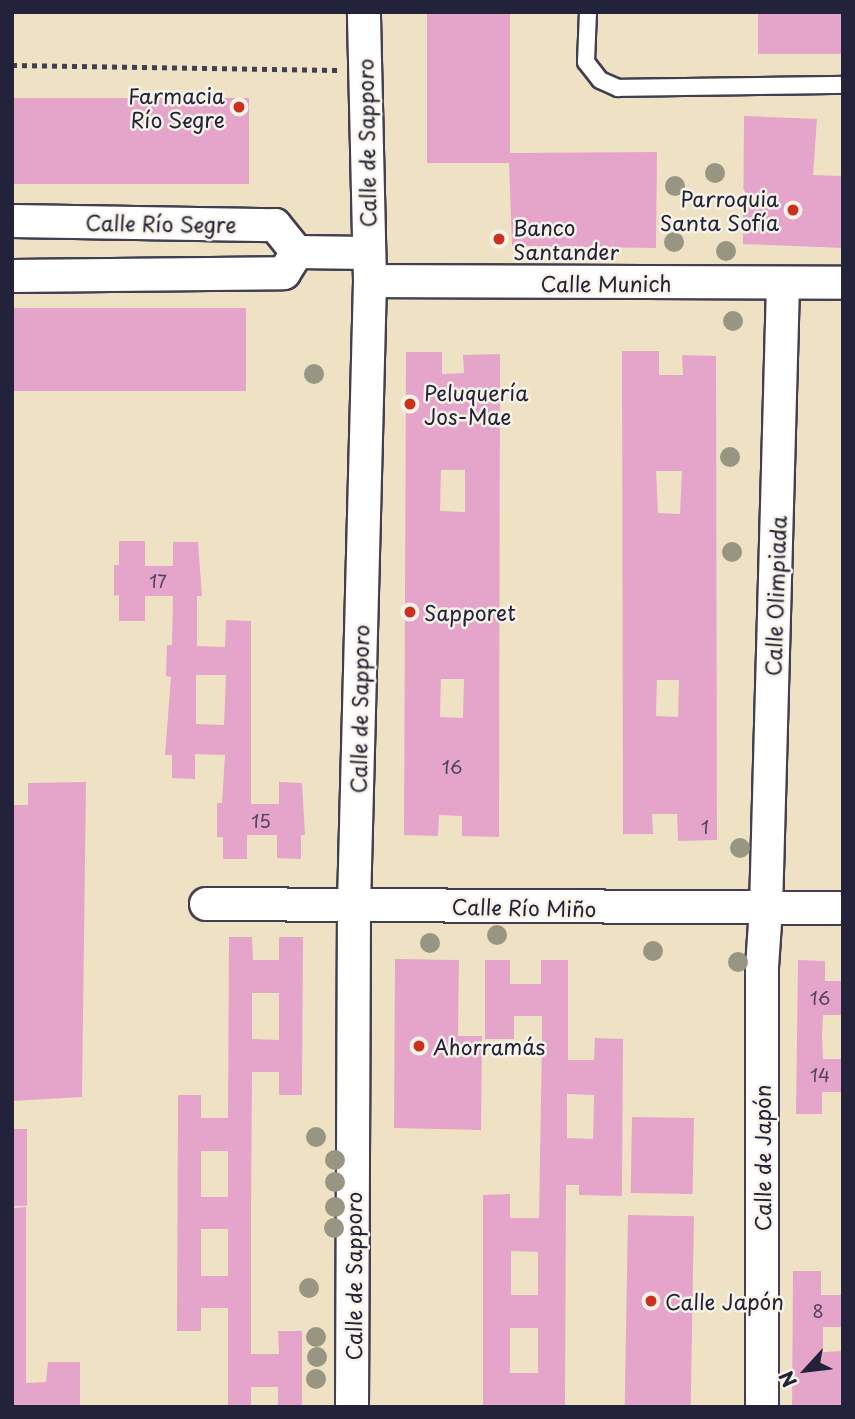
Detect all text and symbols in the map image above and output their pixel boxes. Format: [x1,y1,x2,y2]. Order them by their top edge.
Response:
street label: Calle de Sapporo [352,57,380,229]
place label: Farmacia Río Segre [128,82,225,132]
marker: Farmacia Río Segre [231,99,247,115]
place label: Parroquia Santa Sofía [659,185,779,235]
marker: Parroquia Santa Sofía [785,202,801,218]
street label: Calle Río Segre [84,209,238,237]
place label: Banco Santander [513,214,619,264]
marker: Banco Santander [491,231,507,247]
street label: Calle Munich [540,270,672,296]
place label: Peluquería Jos-Mae [424,379,528,429]
marker: Peluquería Jos-Mae [402,396,418,412]
street label: Calle Olimpiada [760,515,790,677]
house number: 17 [149,570,167,592]
place label: Sapporet [424,599,516,625]
marker: Sapporet [402,604,418,620]
street label: Calle de Sapporo [345,623,373,795]
house number: 16 [442,756,462,778]
house number: 15 [251,810,271,832]
house number: 1 [701,816,709,838]
street label: Calle Río Miño [450,893,598,921]
house number: 16 [810,987,830,1009]
place label: Ahorramás [433,1033,545,1059]
marker: Ahorramás [411,1038,427,1054]
house number: 14 [810,1064,830,1086]
street label: Calle de Japón [749,1084,775,1232]
street label: Calle de Sapporo [340,1190,366,1362]
place label: Calle Japón [665,1288,783,1314]
marker: Calle Japón [643,1293,659,1309]
house number: 8 [812,1300,824,1322]
north arrow [771,1335,841,1405]
text: N [771,1366,803,1393]

